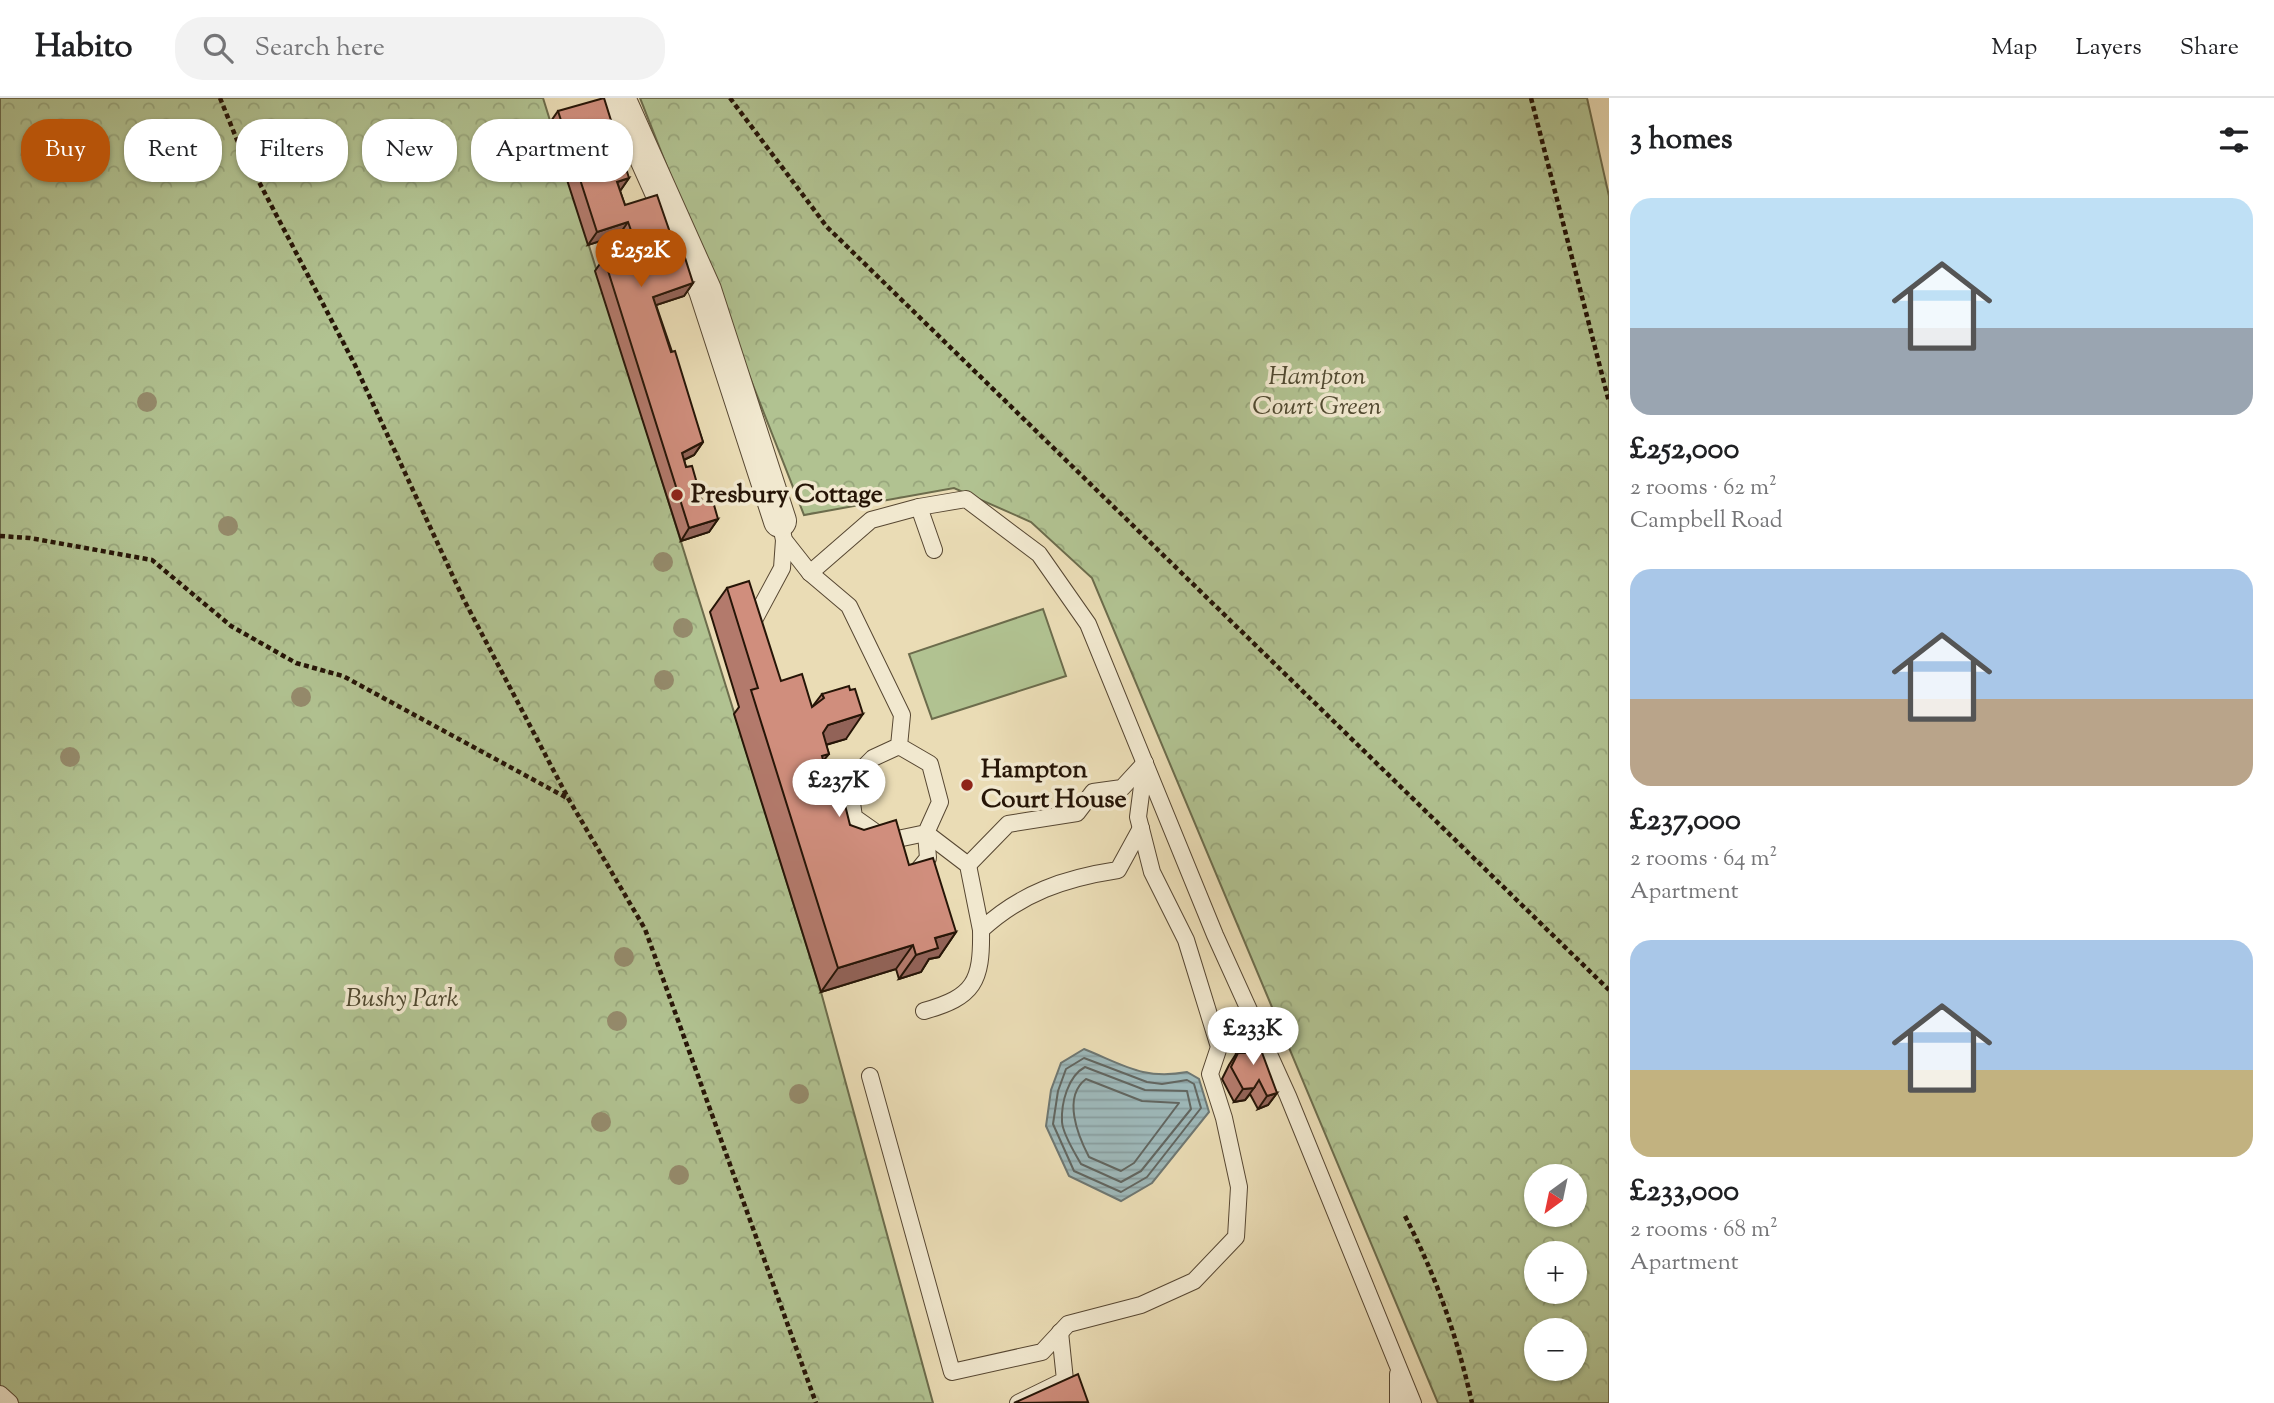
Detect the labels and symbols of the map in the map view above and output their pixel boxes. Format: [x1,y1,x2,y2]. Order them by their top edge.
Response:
pin: £252K [592,230,690,289]
park label: Hampton Court Green [1252,359,1382,426]
place label: Presbury Cottage [691,477,883,514]
marker: Presbury Cottage [669,487,685,503]
place label: Hampton Court House [981,752,1127,819]
pin: £237K [790,760,888,819]
marker: Hampton Court House [959,777,975,793]
park label: Bushy Park [346,981,459,1018]
pin: £233K [1204,1007,1302,1067]
north arrow [1524,1164,1587,1227]

